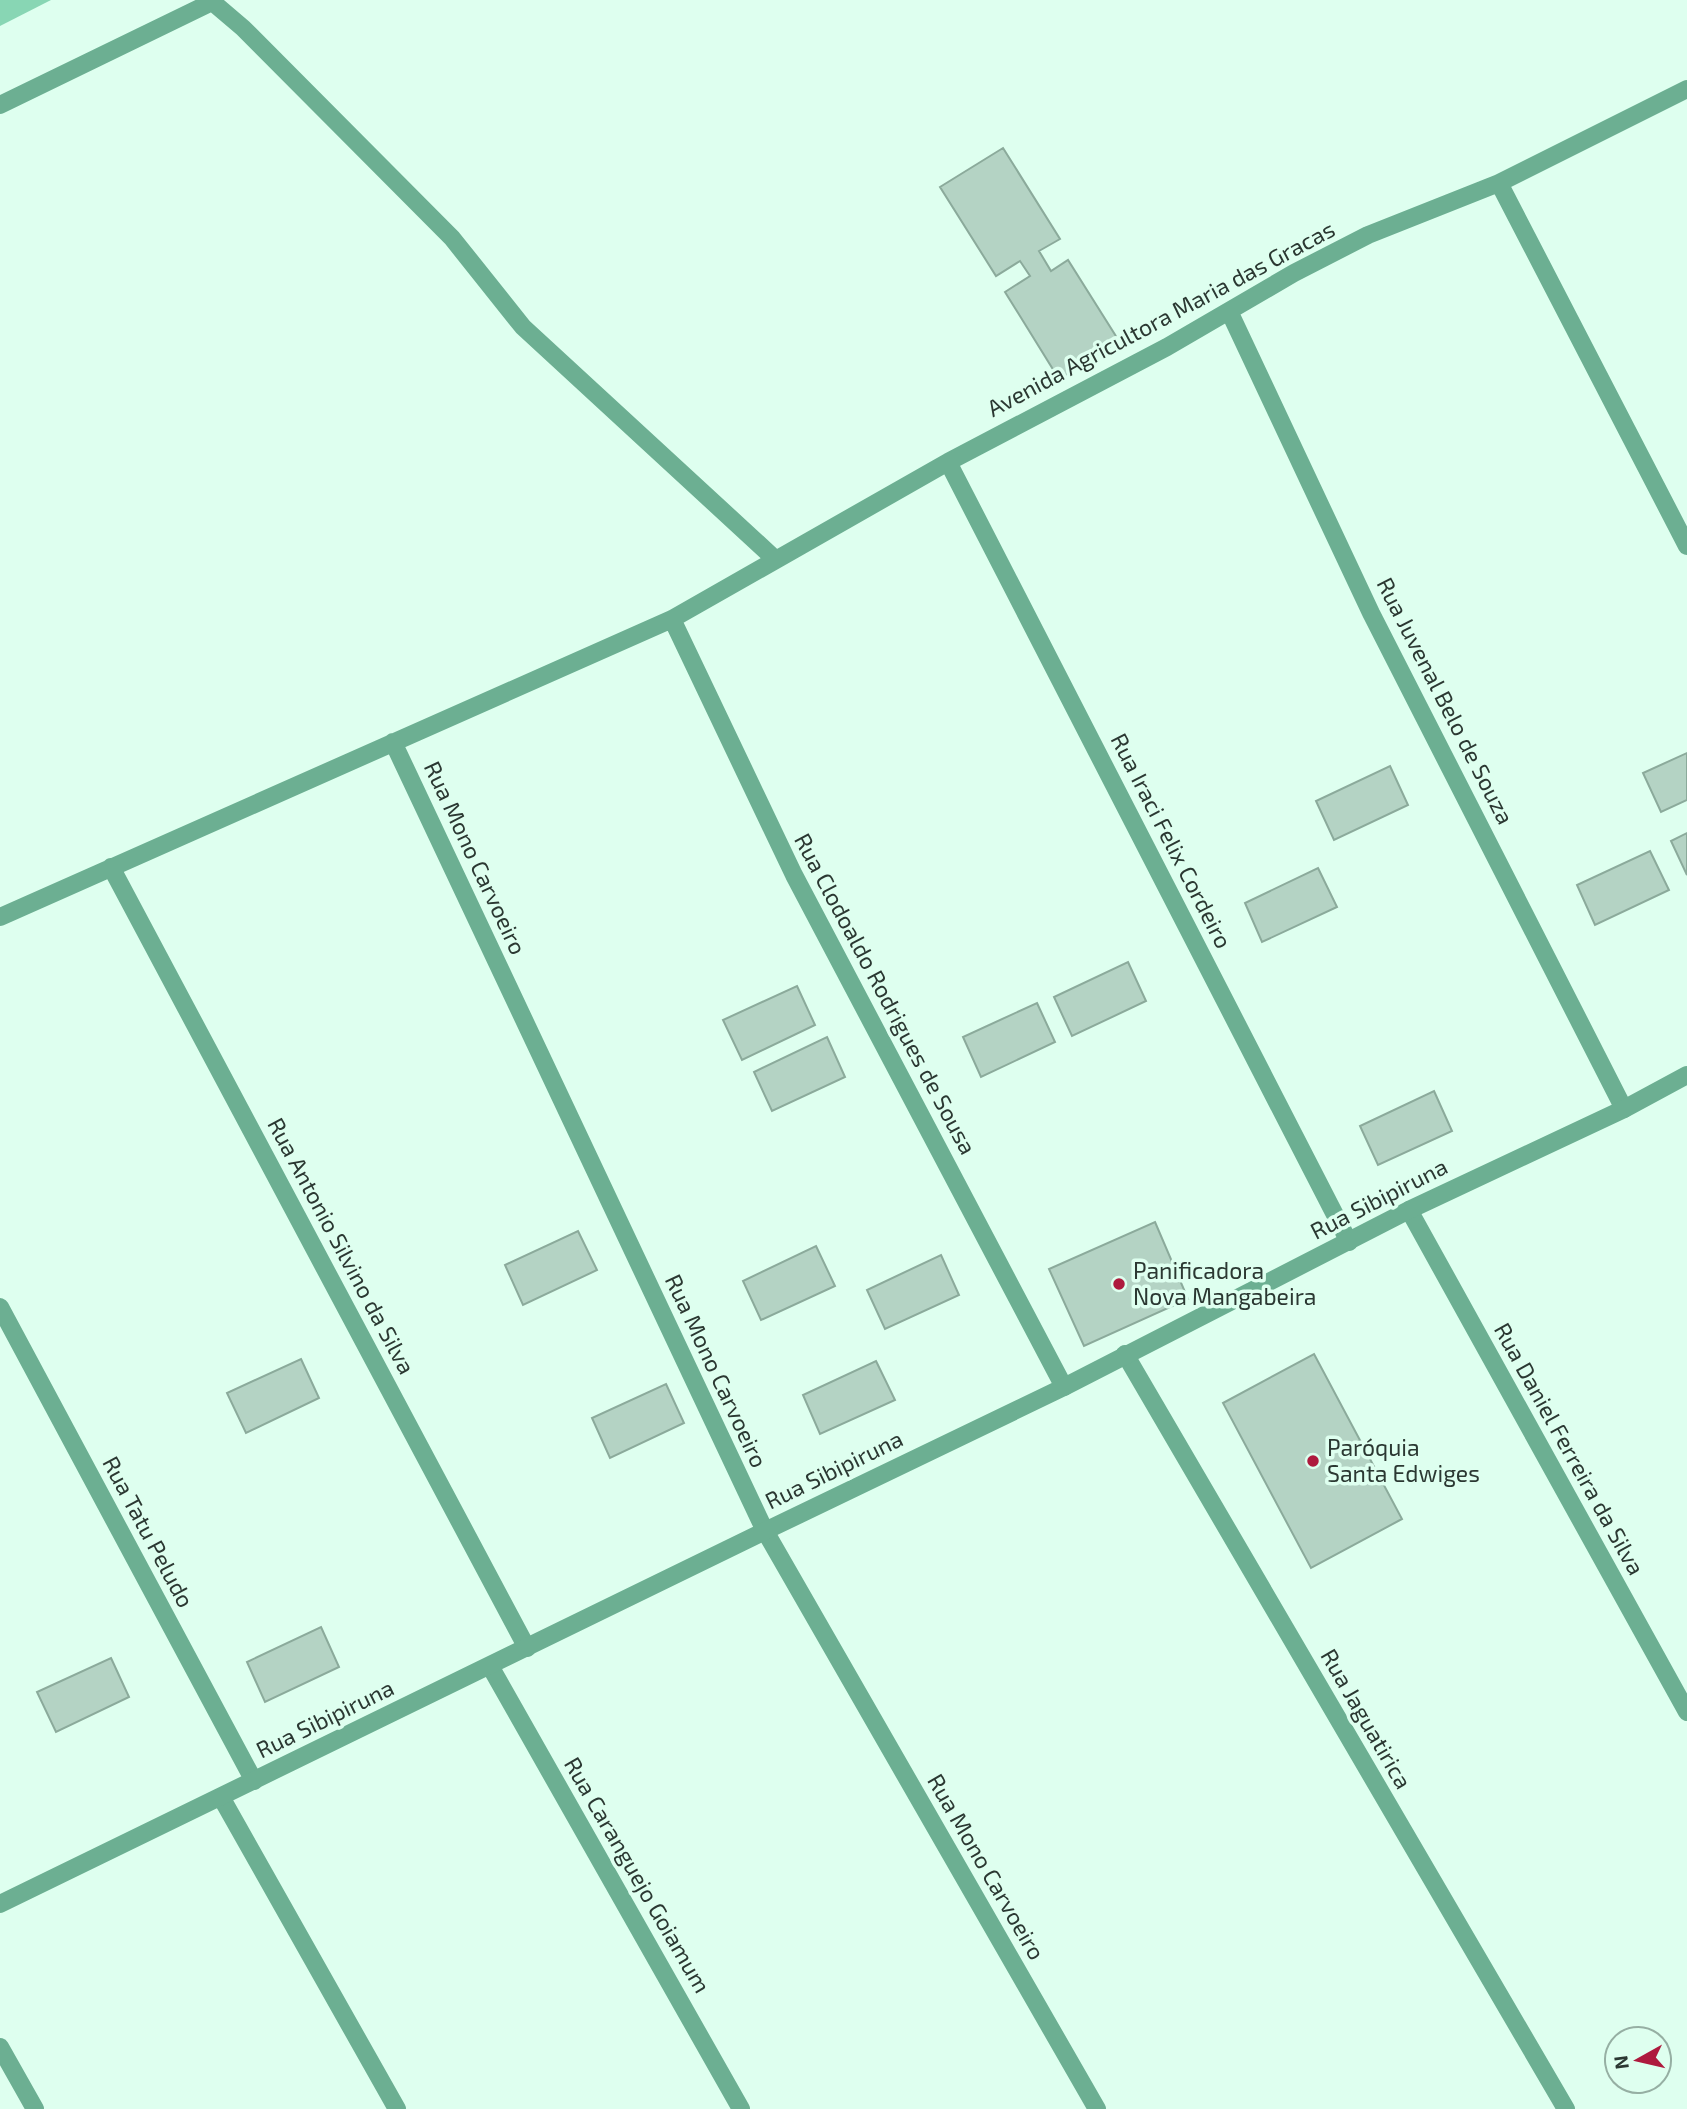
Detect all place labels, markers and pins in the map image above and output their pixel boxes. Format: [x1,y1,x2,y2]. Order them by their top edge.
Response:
place label: Panificadora Nova Mangabeira [1133,1256,1317,1310]
marker: Panificadora Nova Mangabeira [1111,1276,1127,1292]
place label: Paróquia Santa Edwiges [1327,1433,1480,1487]
marker: Paróquia Santa Edwiges [1305,1453,1321,1469]

